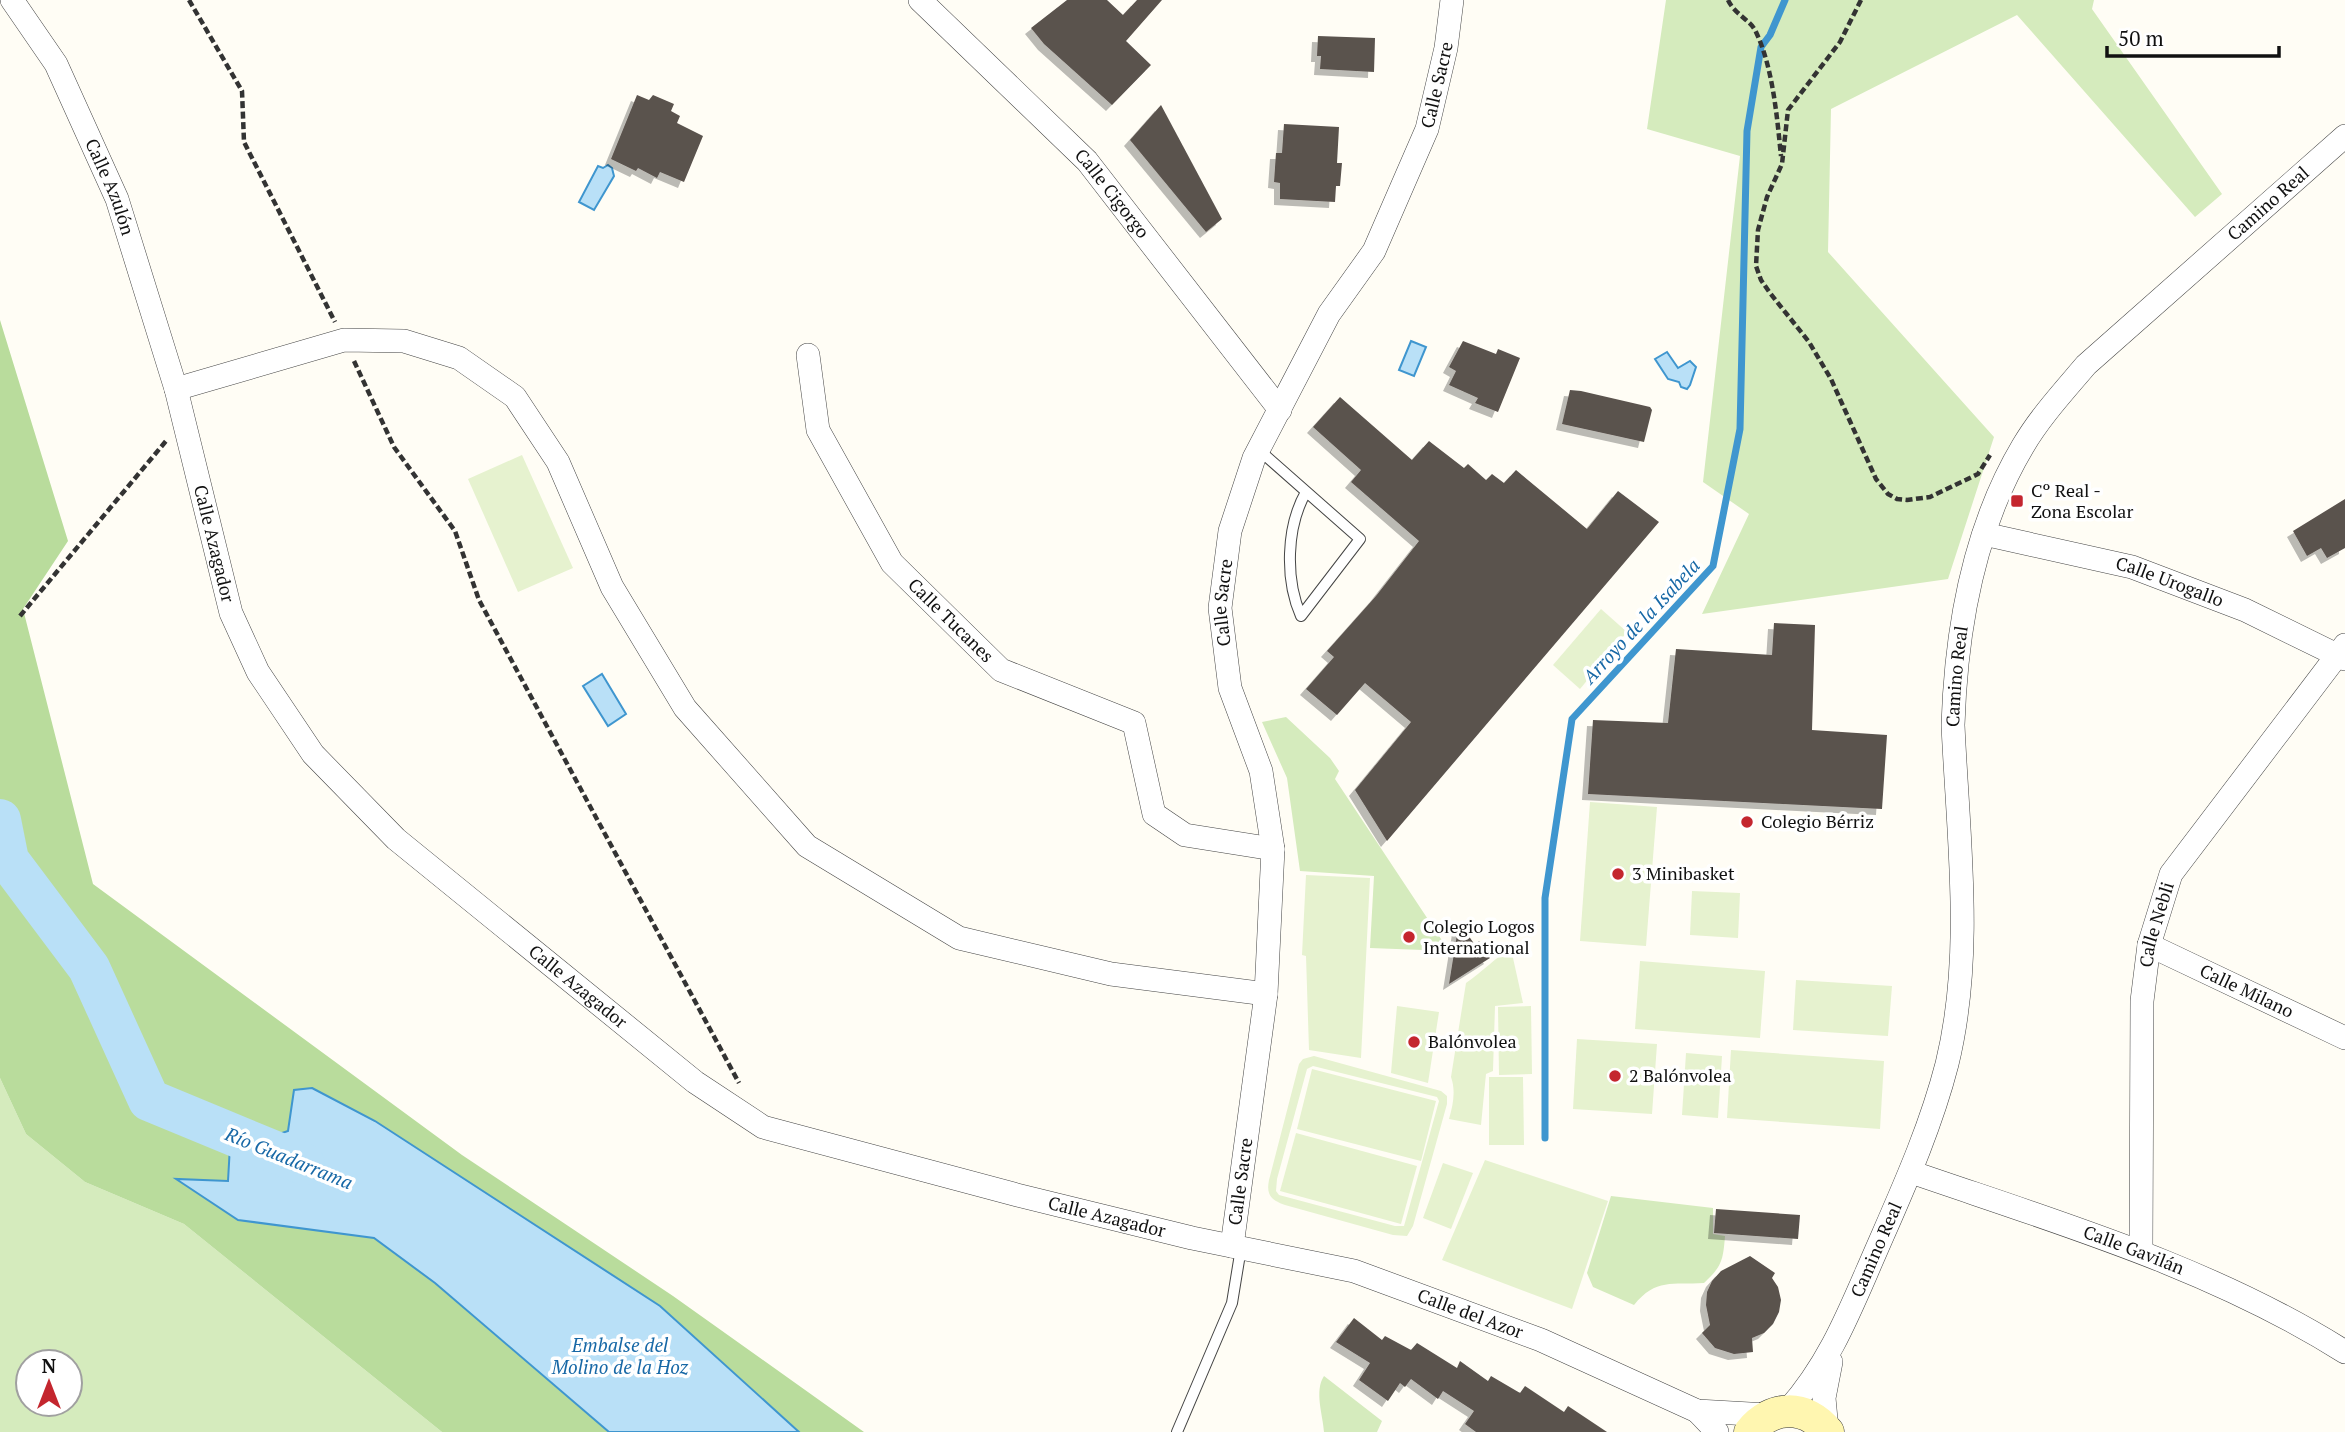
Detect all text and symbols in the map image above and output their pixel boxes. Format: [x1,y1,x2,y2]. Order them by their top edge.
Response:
scale bar [2107,14,2278,58]
text: 50 m [2118,24,2164,52]
street label: Calle Sacre [1415,40,1458,130]
street label: Calle Azulón [80,135,141,238]
street label: Calle Cigorgo [1070,143,1155,243]
street label: Camino Real [2222,160,2314,246]
place label: Cº Real - Zona Escolar [2031,478,2133,523]
street label: Calle Azagador [189,482,241,605]
marker: Cº Real - Zona Escolar [2009,493,2025,509]
street label: Calle Urogallo [2114,551,2227,612]
water label: Arroyo de la Isabela [1576,553,1705,689]
street label: Calle Sacre [1207,557,1237,648]
street label: Calle Tucanes [903,572,999,667]
street label: Camino Real [1940,624,1973,727]
place label: Colegio Bérriz [1761,809,1874,833]
marker: Colegio Bérriz [1739,814,1755,830]
place label: 3 Minibasket [1632,861,1735,885]
marker: 3 Minibasket [1610,866,1626,882]
street label: Calle Nebli [2133,879,2179,969]
place label: Colegio Logos International [1423,914,1535,959]
marker: Colegio Logos International [1401,929,1417,945]
street label: Calle Azagador [524,939,633,1033]
street label: Calle Milano [2196,958,2298,1023]
place label: Balónvolea [1428,1029,1517,1053]
marker: Balónvolea [1406,1034,1422,1050]
place label: 2 Balónvolea [1629,1063,1732,1087]
marker: 2 Balónvolea [1607,1068,1623,1084]
water label: Río Guadarrama [221,1120,357,1194]
street label: Calle Sacre [1222,1136,1257,1227]
street label: Calle Azagador [1046,1190,1168,1242]
street label: Camino Real [1844,1198,1907,1301]
street label: Calle Gavilán [2080,1219,2188,1280]
street label: Calle del Azor [1414,1282,1527,1343]
water label: Embalse del Molino de la Hoz [551,1332,689,1379]
north arrow [14,1348,84,1418]
text: N [42,1353,57,1378]

